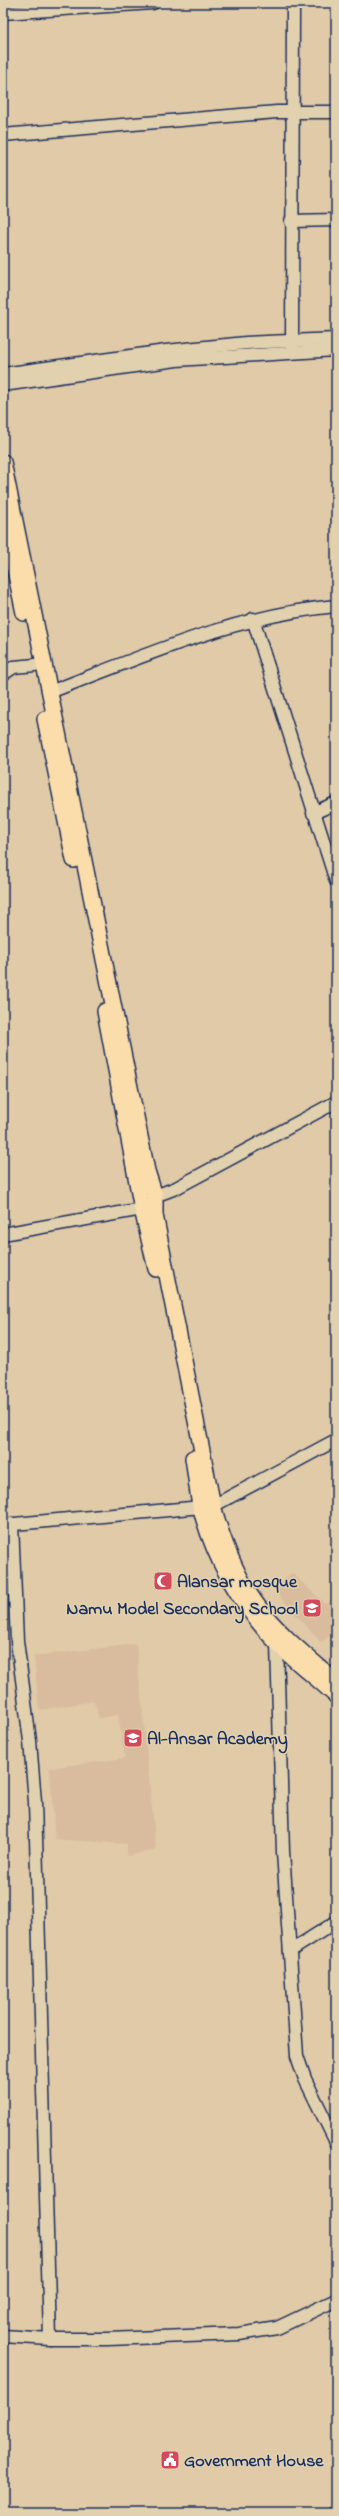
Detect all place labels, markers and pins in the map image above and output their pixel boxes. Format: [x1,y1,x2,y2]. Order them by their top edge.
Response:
mosque icon: Alansar mosque [152,1570,174,1592]
place label: Alansar mosque [177,1570,298,1596]
place label: Namu Model Secondary School [66,1597,298,1624]
school or university icon: Namu Model Secondary School [301,1597,323,1619]
school or university icon: Al-Ansar Academy [122,1727,144,1749]
place label: Al-Ansar Academy [147,1727,288,1754]
public building icon: Government House [159,2449,181,2471]
place label: Government House [184,2449,324,2475]

